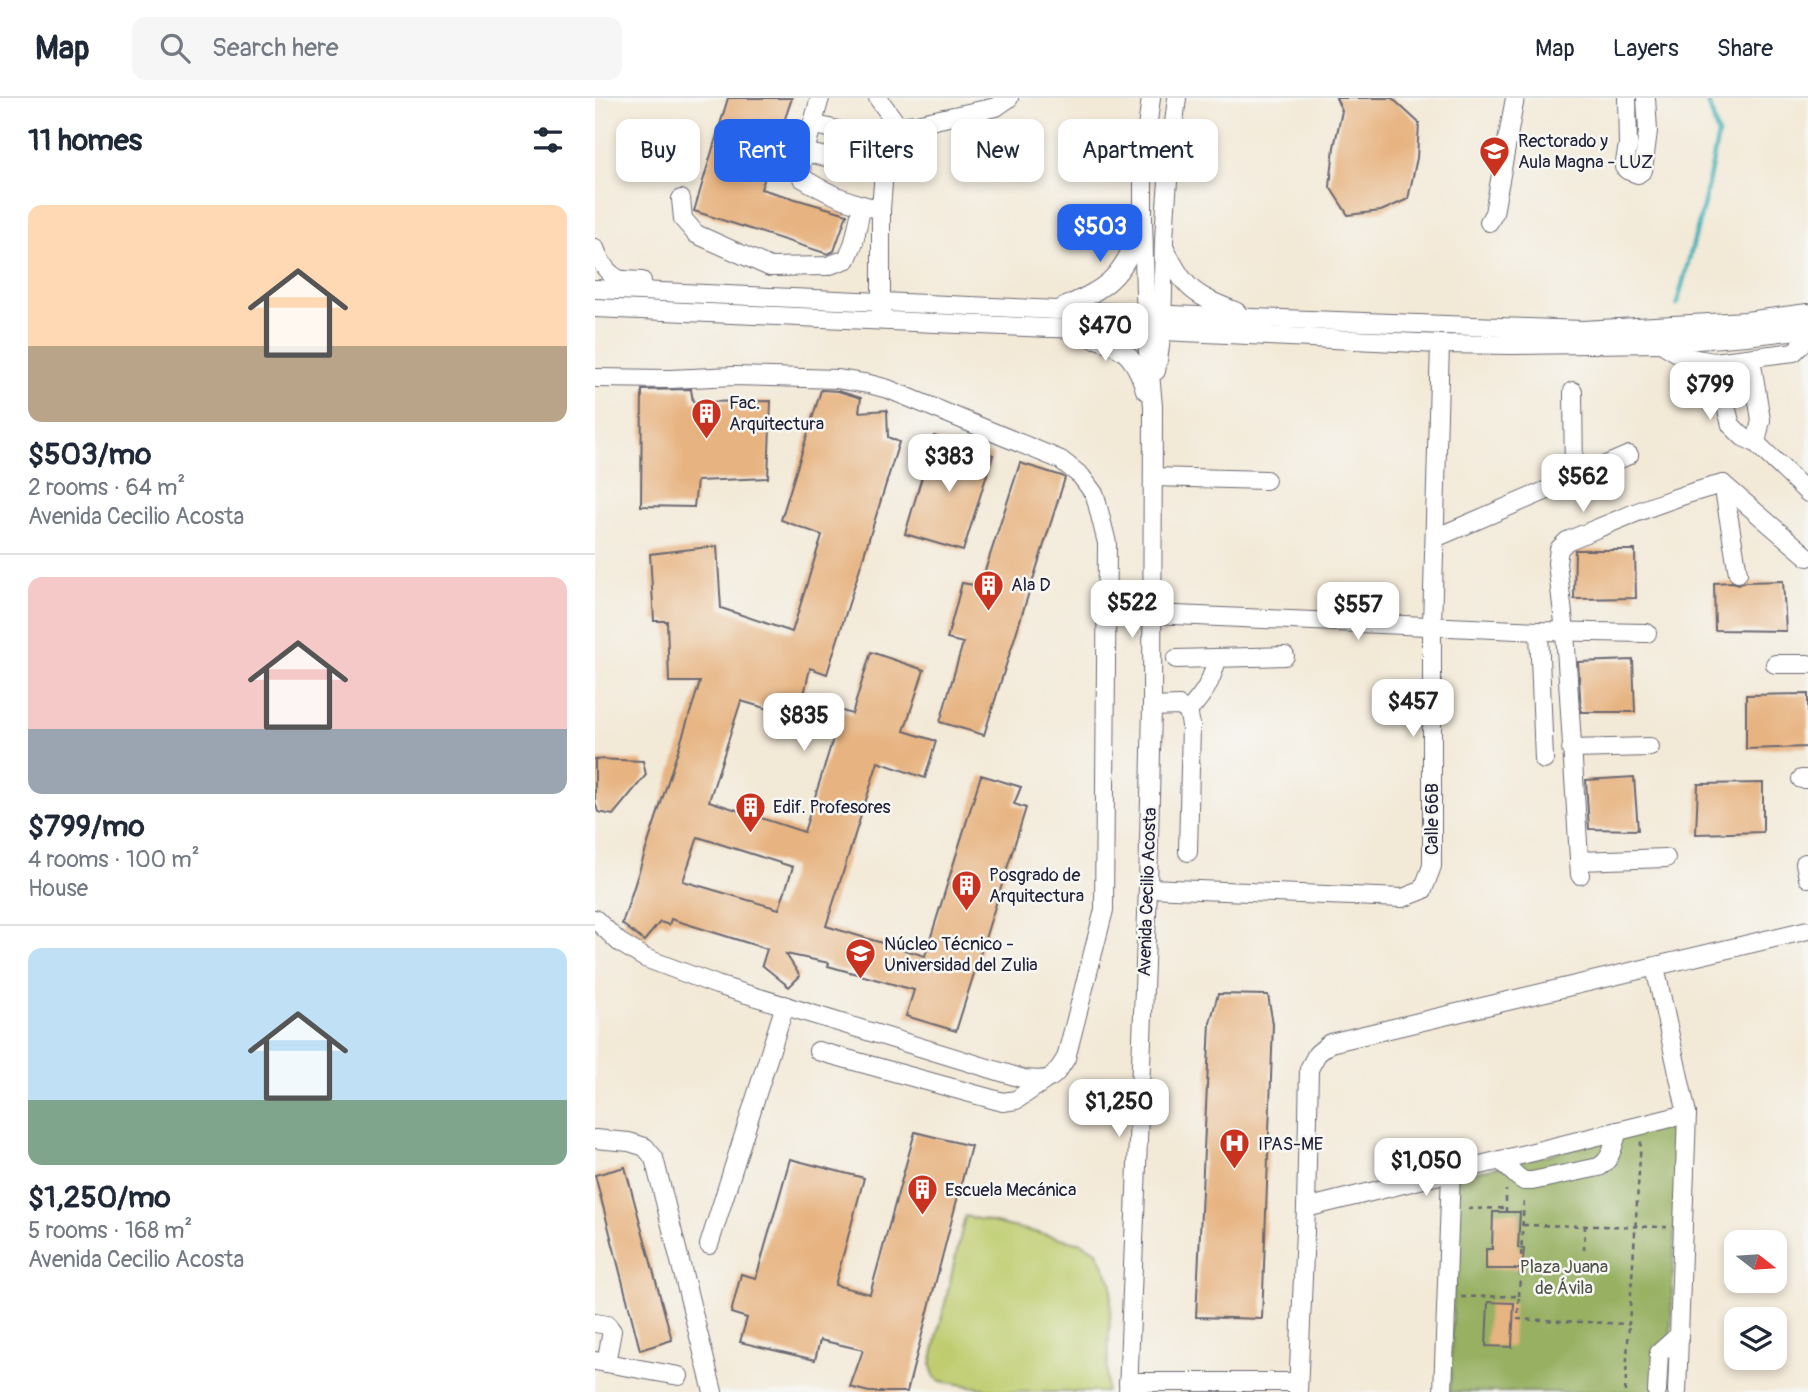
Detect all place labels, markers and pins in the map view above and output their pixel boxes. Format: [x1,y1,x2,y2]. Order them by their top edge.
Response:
place label: Rectorado y Aula Magna - LUZ [1518,130,1653,174]
school or university icon: Rectorado y Aula Magna - LUZ [1478,134,1512,178]
pin: $503 [1059,204,1141,264]
pin: $470 [1064,303,1146,363]
pin: $799 [1669,362,1751,422]
place label: Fac. Arquitectura [729,392,824,436]
building icon: Fac. Arquitectura [689,396,723,440]
pin: $383 [908,434,990,494]
pin: $562 [1542,454,1624,514]
building icon: Ala D [971,568,1005,612]
place label: Ala D [1011,574,1051,597]
pin: $522 [1091,580,1173,640]
pin: $557 [1317,582,1399,642]
pin: $457 [1372,680,1454,739]
pin: $835 [763,694,845,753]
building icon: Edif. Profesores [733,790,767,834]
place label: Edif. Profesores [773,796,891,819]
place label: Posgrado de Arquitectura [989,864,1084,908]
building icon: Posgrado de Arquitectura [949,868,983,912]
place label: Núcleo Técnico - Universidad del Zulia [884,933,1038,977]
school or university icon: Núcleo Técnico - Universidad del Zulia [844,937,878,981]
pin: $1,250 [1062,1080,1176,1139]
hospital icon: IPAS-ME [1218,1127,1252,1171]
place label: IPAS-ME [1258,1133,1323,1156]
pin: $1,050 [1369,1138,1483,1198]
building icon: Escuela Mecánica [905,1173,939,1217]
place label: Escuela Mecánica [945,1179,1076,1202]

